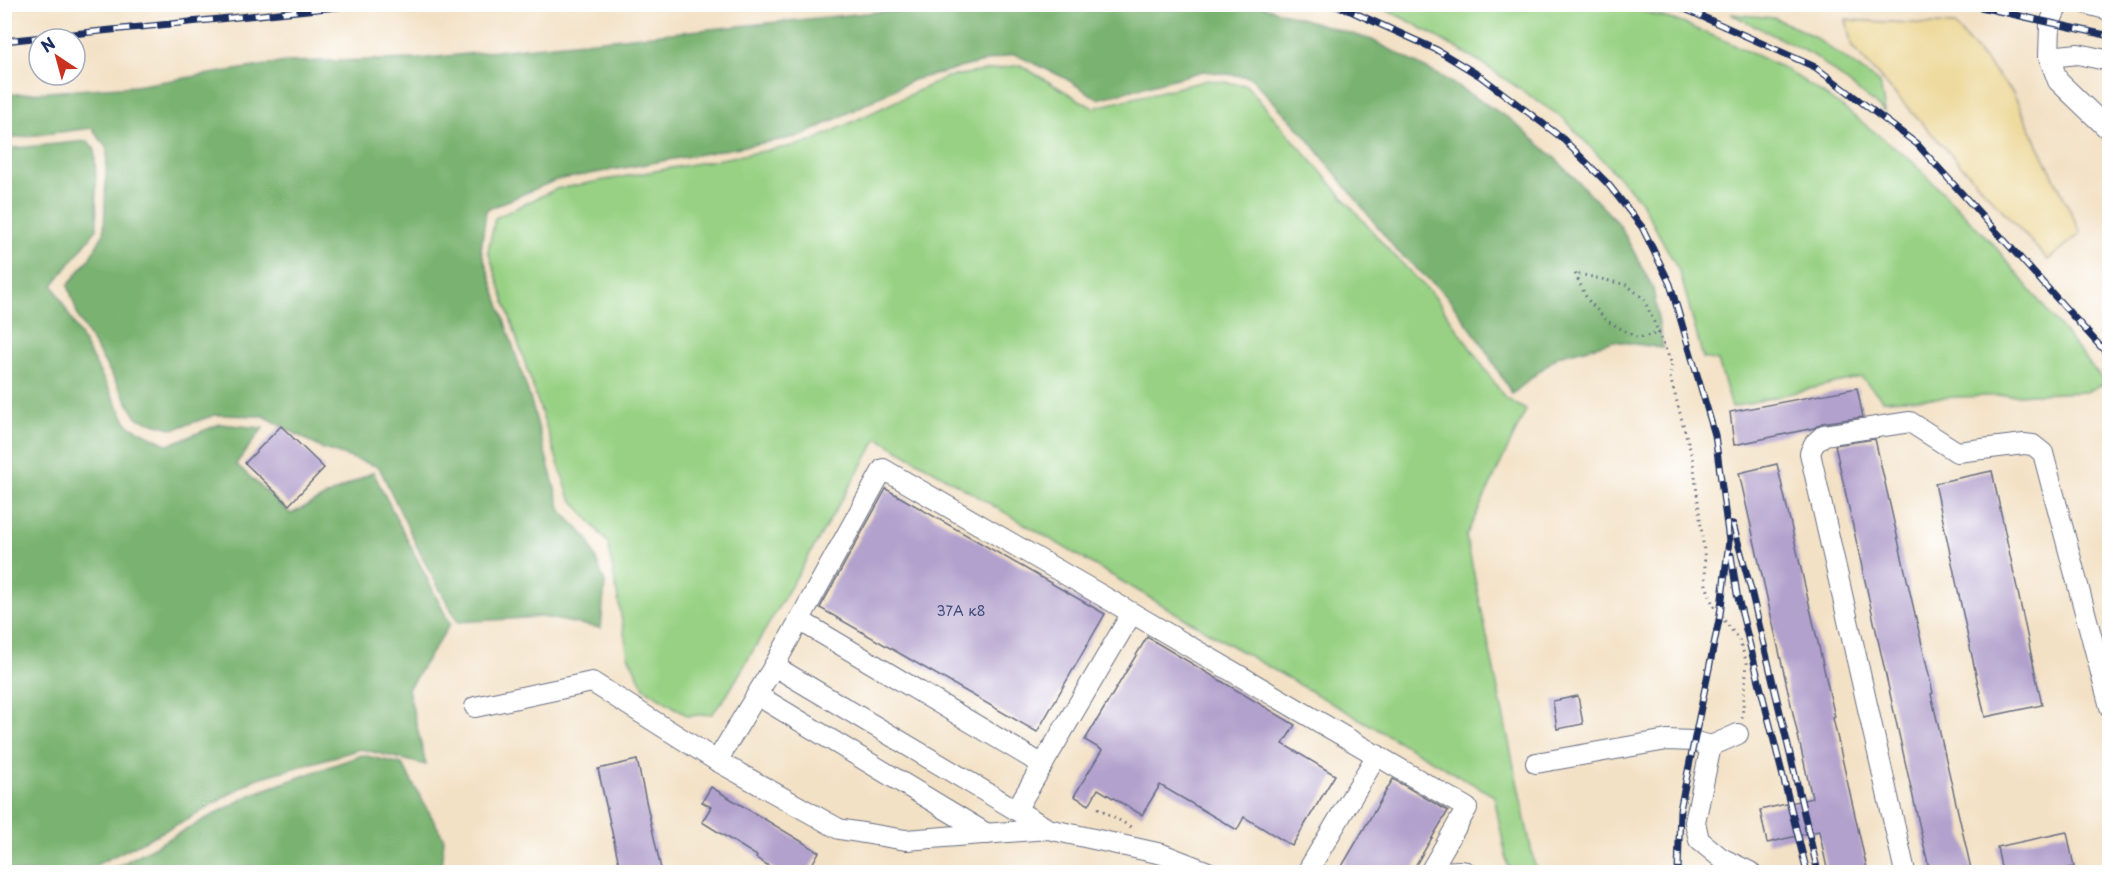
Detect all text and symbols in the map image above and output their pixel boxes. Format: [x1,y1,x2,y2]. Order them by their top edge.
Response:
north arrow [27,27,87,87]
text: N [35,31,60,57]
house number: 37А к8 [937,600,985,621]

